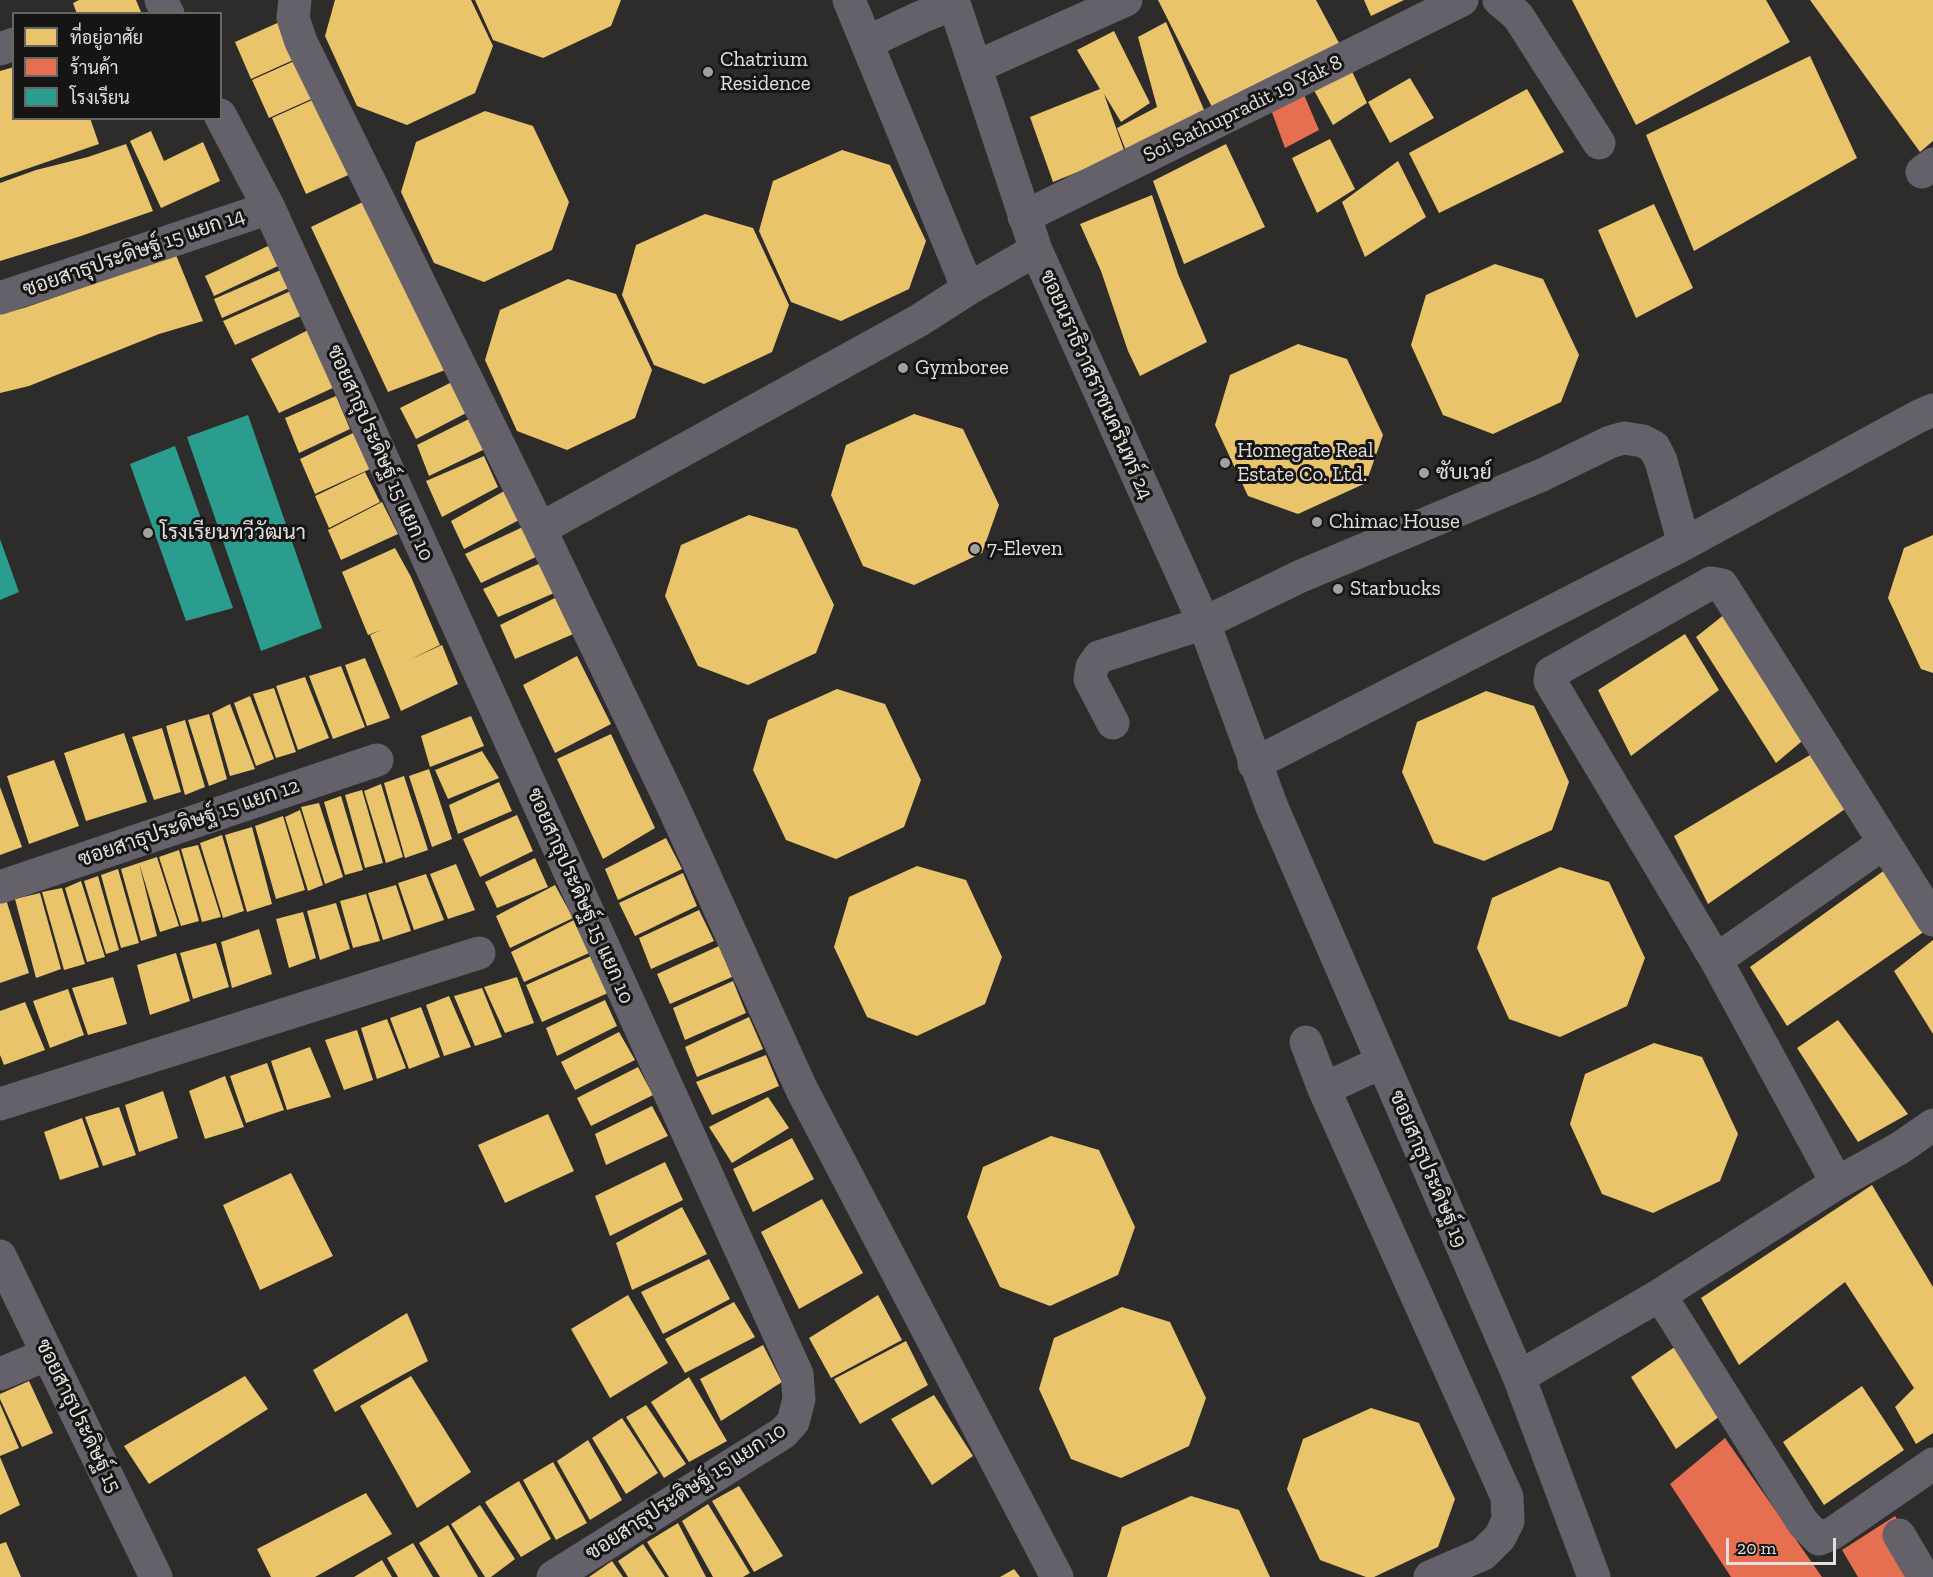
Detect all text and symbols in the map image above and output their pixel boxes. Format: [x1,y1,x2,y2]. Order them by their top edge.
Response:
legend [12,12,222,120]
text: ที่อยู่อาศัย [70,27,143,49]
place label: Chatrium Residence [720,47,811,97]
street label: Soi Sathupradit 19 Yak 8 [1139,50,1347,168]
text: ร้านค้า [70,57,119,79]
marker: Chatrium Residence [701,65,715,79]
text: โรงเรียน [70,87,130,109]
street label: ซอยสาธุประดิษฐ์ 15 แยก 14 [20,203,248,303]
street label: ซอยนราธิวาสราชนครินทร์ 24 [1034,266,1158,504]
street label: ซอยสาธุประดิษฐ์ 15 แยก 10 [321,341,439,565]
place label: Gymboree [915,355,1009,381]
marker: Gymboree [896,361,910,375]
place label: Homegate Real Estate Co. Ltd. [1237,438,1374,488]
marker: Homegate Real Estate Co. Ltd. [1218,456,1232,470]
place label: ซับเวย์ [1436,460,1492,486]
marker: ซับเวย์ [1417,466,1431,480]
place label: Chimac House [1329,509,1460,535]
marker: Chimac House [1310,515,1324,529]
place label: โรงเรียนทวีวัฒนา [160,520,306,546]
marker: โรงเรียนทวีวัฒนา [141,526,155,540]
place label: 7-Eleven [987,536,1063,562]
marker: 7-Eleven [968,542,982,556]
place label: Starbucks [1350,576,1441,602]
marker: Starbucks [1331,582,1345,596]
street label: ซอยสาธุประดิษฐ์ 15 แยก 12 [75,773,303,873]
street label: ซอยสาธุประดิษฐ์ 15 แยก 10 [521,784,639,1008]
street label: ซอยสาธุประดิษฐ์ 19 [1384,1087,1472,1251]
street label: ซอยสาธุประดิษฐ์ 15 [30,1335,126,1497]
street label: ซอยสาธุประดิษฐ์ 15 แยก 10 [581,1418,791,1566]
scale bar [1729,1526,1838,1564]
text: 20 m [1737,1537,1776,1559]

